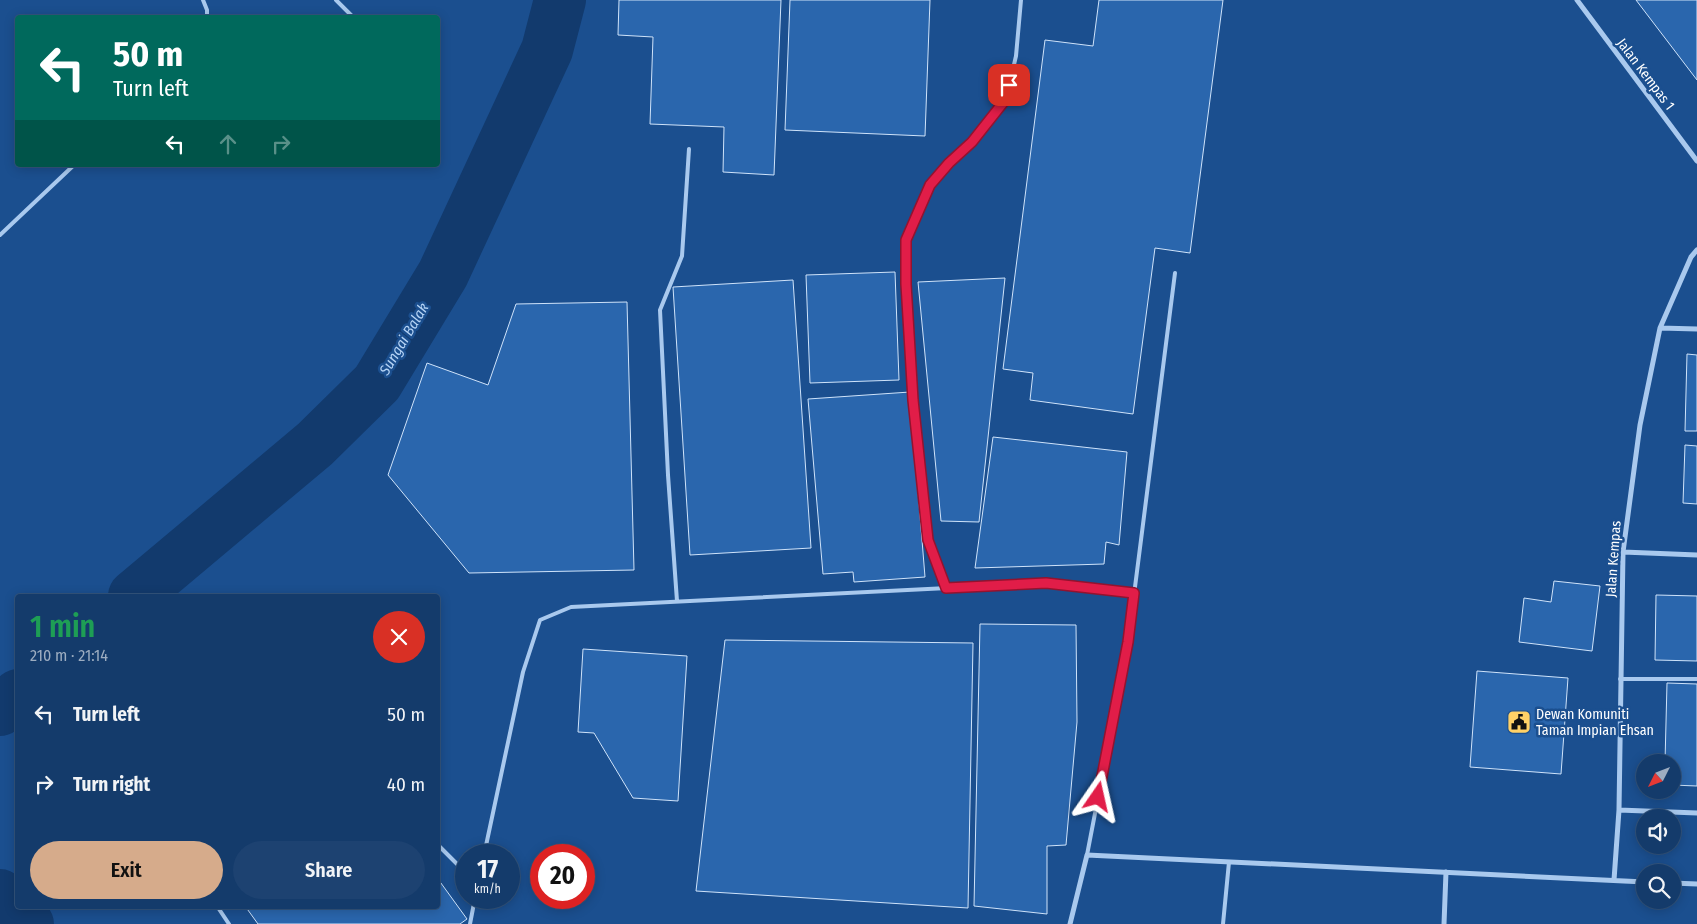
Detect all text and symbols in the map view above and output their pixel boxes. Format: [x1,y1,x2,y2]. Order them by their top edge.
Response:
text: 50 m [113,33,183,75]
icon: left [30,35,95,100]
street label: Jalan Kempas 1 [1613,35,1678,114]
pin [988,64,1030,106]
icon: arrive [995,71,1023,99]
text: Turn left [113,75,189,102]
icon: left [161,130,189,158]
icon: ahead [214,130,242,158]
icon: right [267,130,295,158]
water label: Sungai Balak [375,299,433,379]
street label: Jalan Kempas [1602,520,1625,598]
text: 1 min [30,609,95,645]
button: close [373,611,425,663]
text: 210 m · 21:14 [30,646,108,665]
icon: left [30,700,58,728]
text: Turn left [73,703,140,726]
text: 50 m [387,703,425,726]
place label: Dewan Komuniti Taman Impian Ehsan [1536,706,1654,739]
public building icon: Dewan Komuniti Taman Impian Ehsan [1506,709,1532,735]
north arrow [1636,754,1681,799]
map controls [1636,754,1681,909]
icon: right [30,770,58,798]
position arrow [1071,770,1123,822]
text: Turn right [73,773,150,796]
text: 40 m [387,773,425,796]
button: sound [1636,809,1681,854]
button: Exit [30,841,223,899]
button: Share [233,841,425,899]
speed limit sign: 20 [530,844,595,909]
text: 17 [477,855,498,885]
button: search [1636,864,1681,909]
text: km/h [474,882,501,896]

